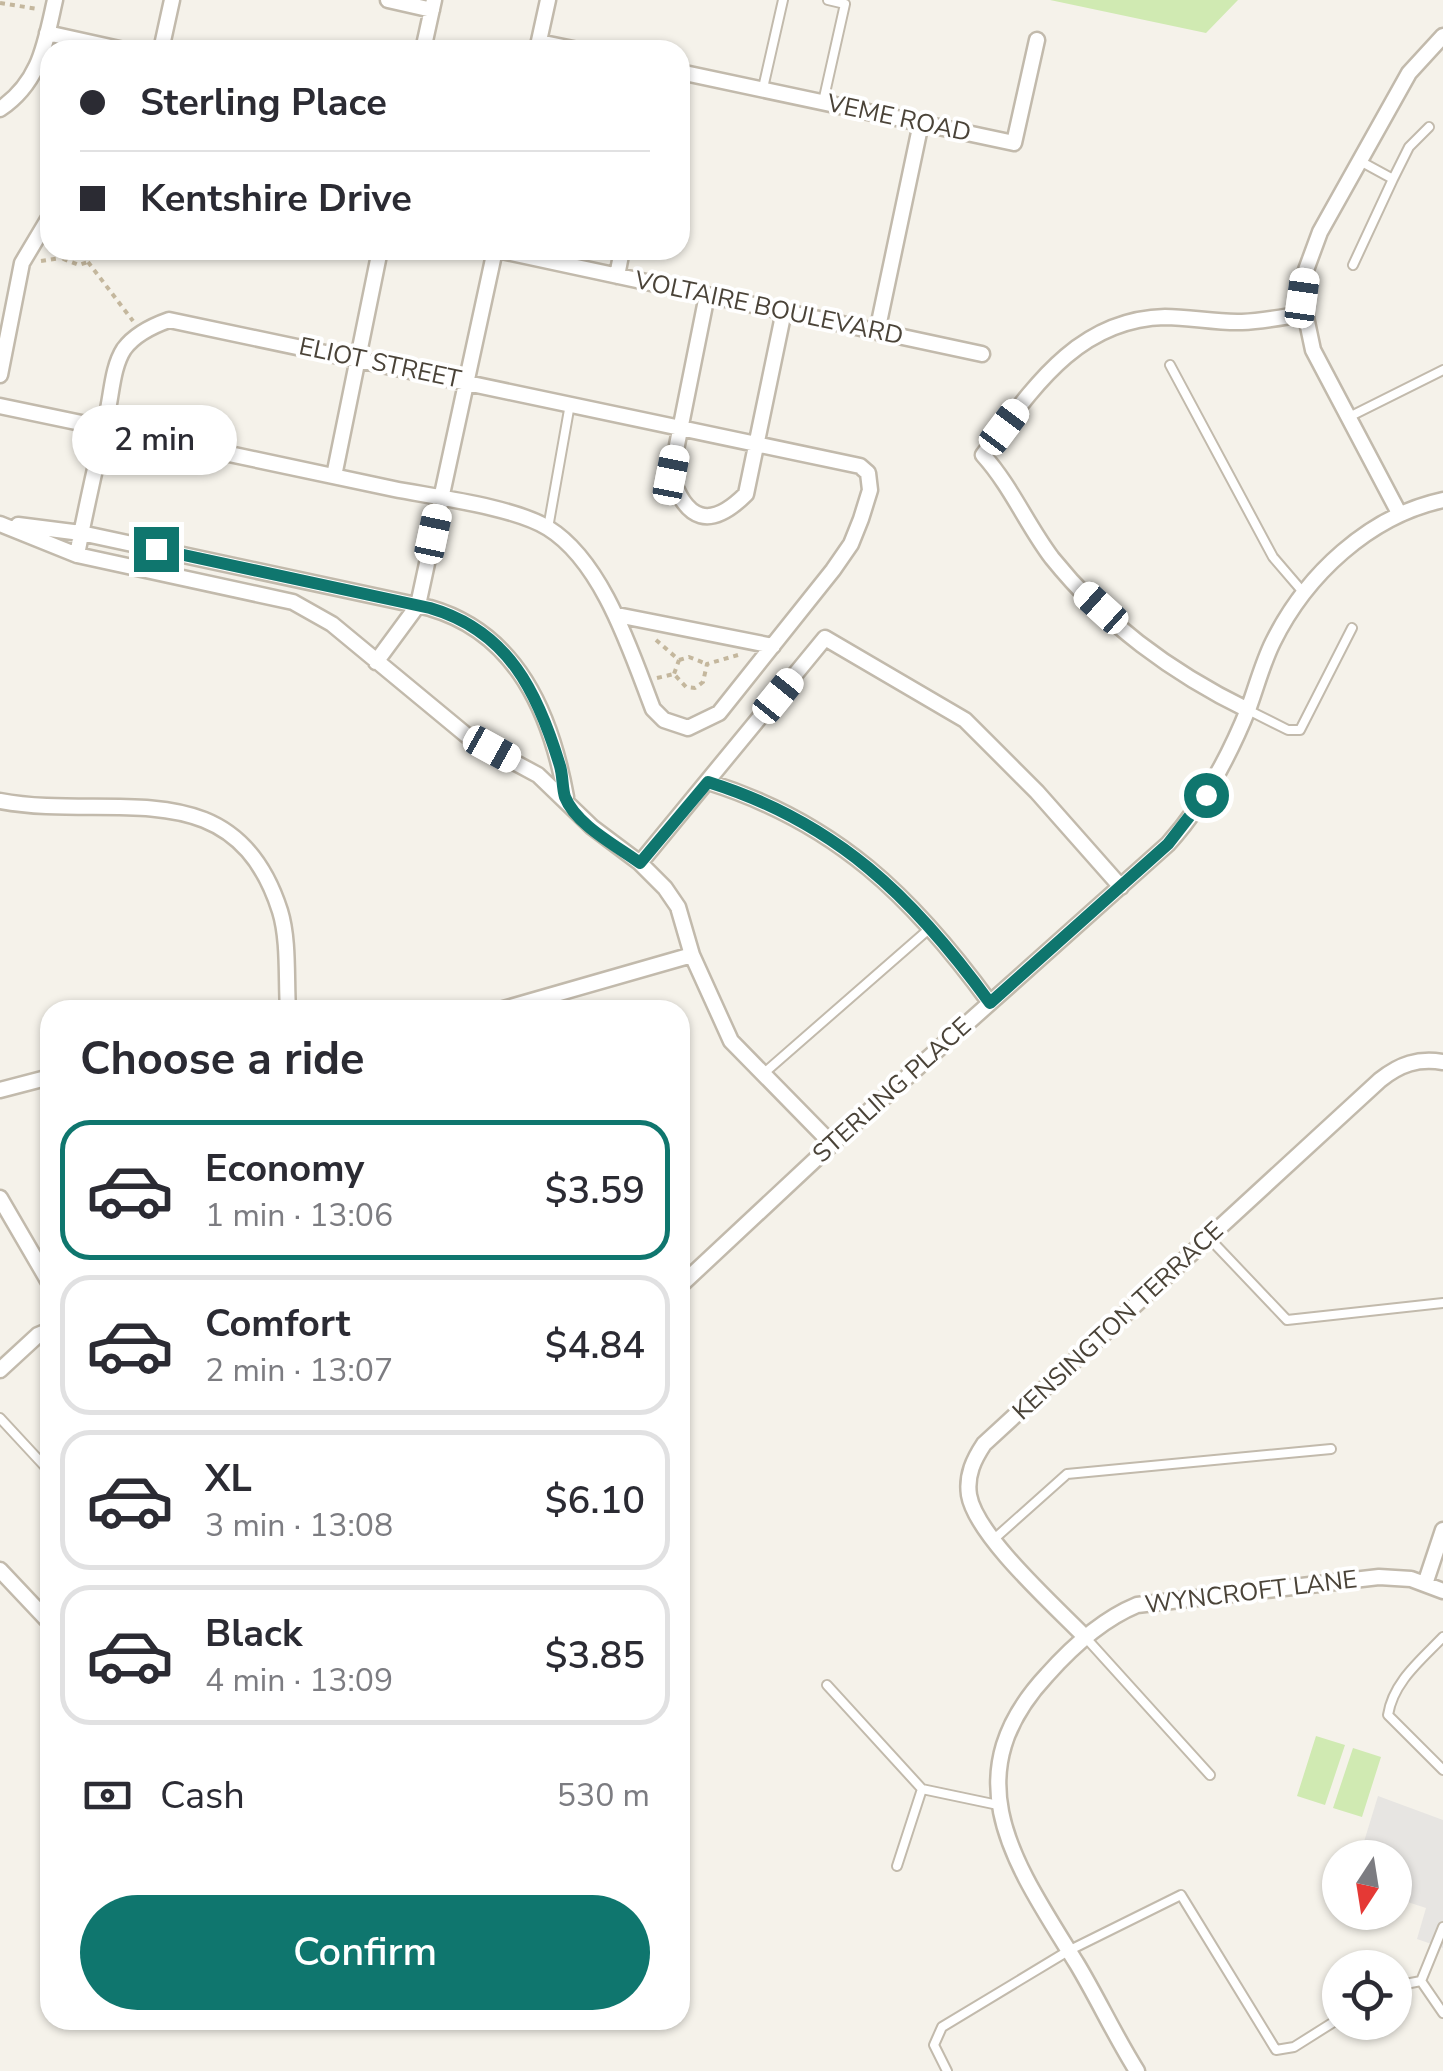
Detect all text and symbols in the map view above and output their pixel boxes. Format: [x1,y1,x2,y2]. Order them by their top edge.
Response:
text: Sterling Place [140,77,387,128]
street label: VEME ROAD [823,86,974,150]
text: Kentshire Drive [140,173,412,224]
street label: VOLTAIRE BOULEVARD [631,263,906,353]
car [1283,266,1321,330]
street label: ELIOT STREET [296,329,464,397]
car [974,394,1034,460]
callout: 2 min [74,404,238,474]
text: 2 min [114,418,195,461]
car [651,443,691,507]
car [412,502,454,566]
route end [134,527,179,572]
car [1069,577,1133,639]
car [747,663,809,729]
car [458,721,526,777]
route start [1184,773,1229,818]
street label: STERLING PLACE [805,1010,979,1170]
text: Choose a ride [80,1029,365,1090]
text: Economy [205,1143,364,1194]
icon: car [85,1145,175,1235]
text: $3.59 [545,1165,645,1216]
text: 1 min · 13:06 [205,1194,393,1237]
street label: KENSINGTON TERRACE [1005,1214,1231,1428]
text: Comfort [205,1298,350,1349]
icon: car [85,1300,175,1390]
text: $4.84 [545,1320,645,1371]
text: 2 min · 13:07 [205,1349,393,1392]
text: XL [205,1453,252,1504]
icon: car [85,1455,175,1545]
text: $6.10 [545,1475,645,1526]
text: 3 min · 13:08 [205,1504,393,1547]
street label: WYNCROFT LANE [1143,1562,1359,1622]
text: Black [205,1608,302,1659]
icon: car [85,1610,175,1700]
text: $3.85 [545,1630,645,1681]
text: 4 min · 13:09 [205,1659,393,1702]
icon: cash [80,1768,135,1823]
text: Cash [160,1770,245,1821]
text: 530 m [557,1774,650,1817]
north arrow [1322,1840,1412,1930]
map controls [1322,1840,1412,2040]
button: Confirm [80,1895,650,2010]
button: locate [1322,1950,1412,2040]

